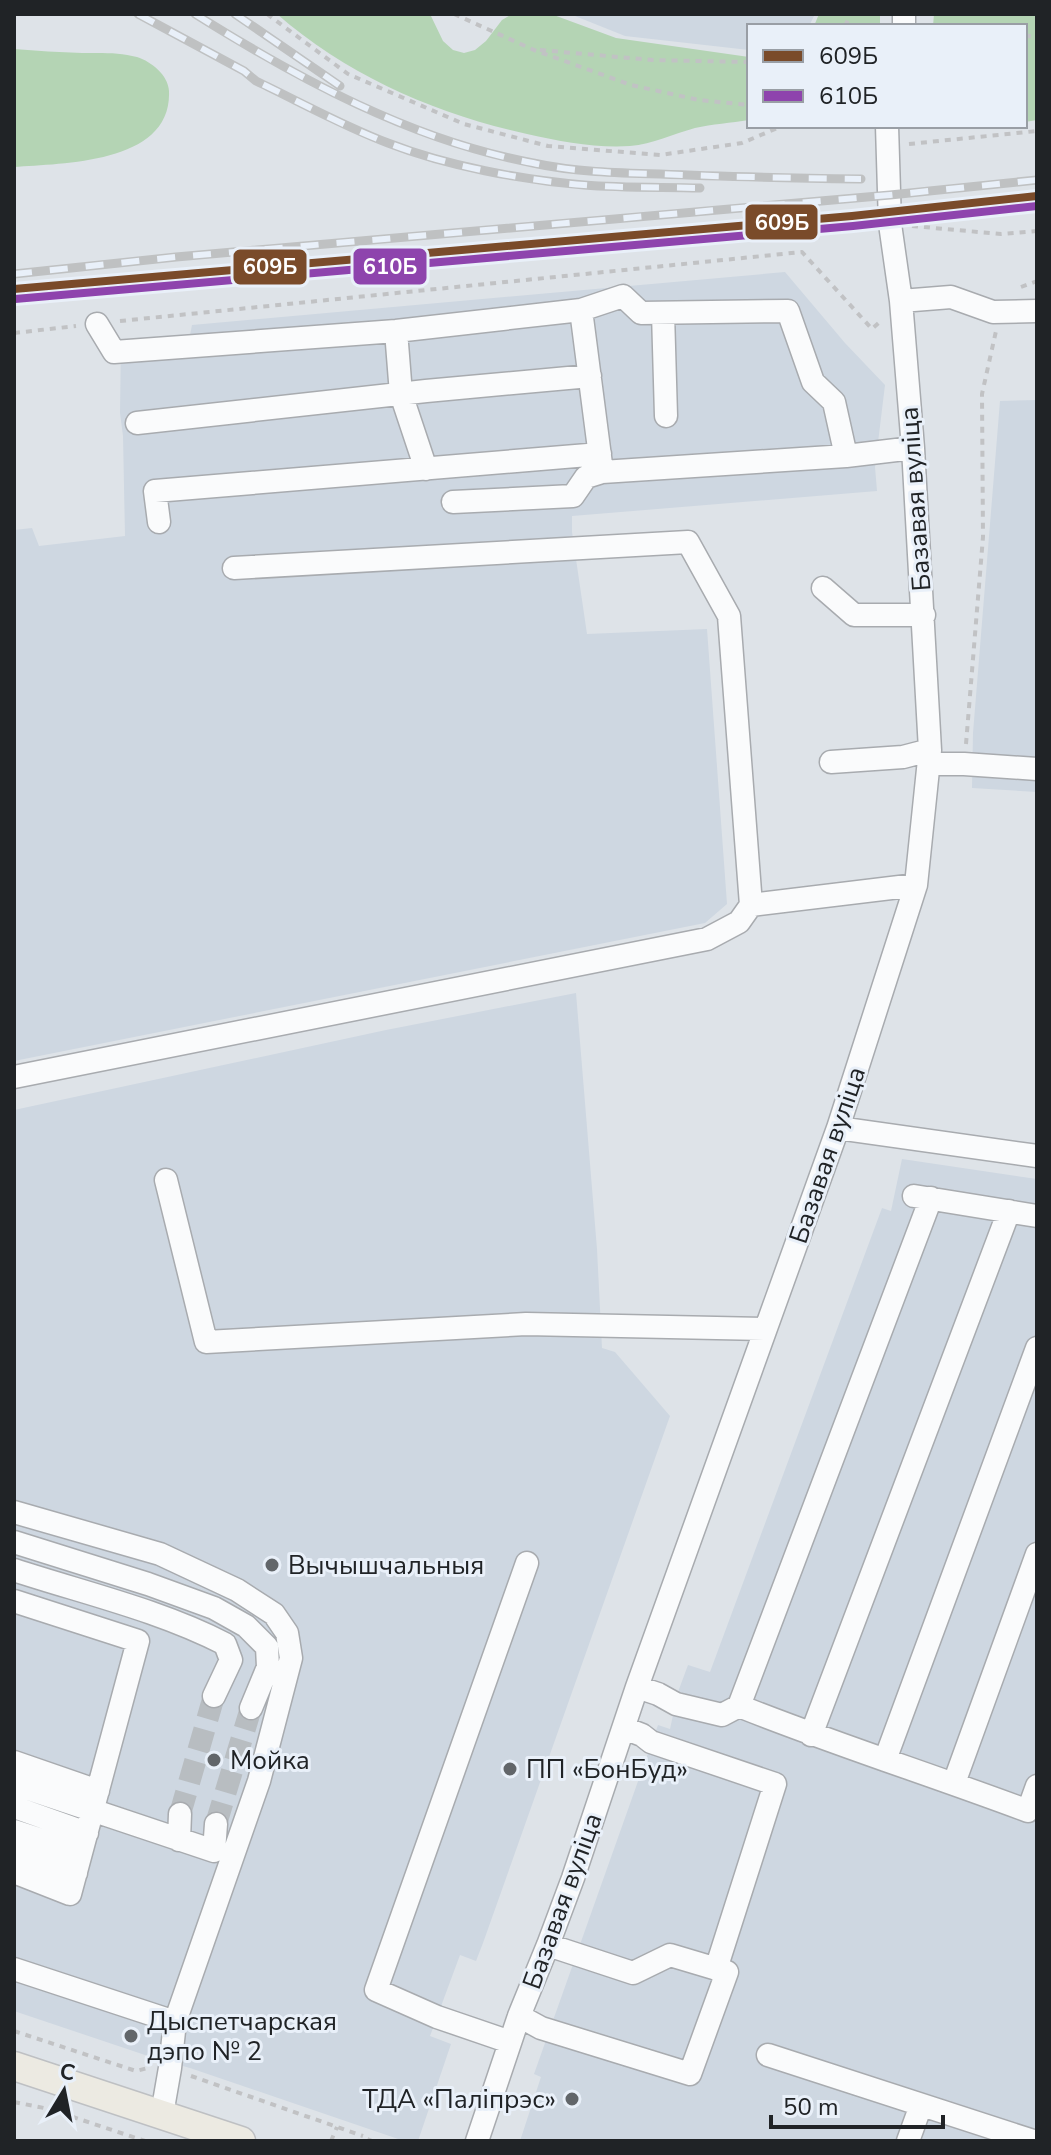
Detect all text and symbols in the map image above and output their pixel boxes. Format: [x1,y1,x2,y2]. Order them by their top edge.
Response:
legend [747,24,1027,128]
text: 609Б [819,40,878,72]
text: 610Б [819,80,878,112]
line badge: 609Б [744,203,819,241]
text: 609Б [755,208,809,238]
line badge: 610Б [352,247,428,286]
line badge: 609Б [232,248,308,286]
text: 609Б [243,252,297,282]
text: 610Б [363,252,417,282]
street label: Базавая вуліца [892,406,939,592]
street label: Базавая вуліца [781,1062,874,1248]
place label: Вычышчальныя [288,1548,484,1583]
marker: Вычышчальныя [263,1556,281,1574]
place label: Мойка [230,1743,310,1778]
marker: Мойка [205,1751,223,1769]
place label: ПП «БонБуд» [526,1752,688,1787]
marker: ПП «БонБуд» [501,1760,519,1778]
street label: Базавая вуліца [514,1808,611,1994]
place label: Дыспетчарская дэпо № 2 [147,2004,337,2069]
marker: Дыспетчарская дэпо № 2 [122,2027,140,2045]
north arrow [24,2051,104,2131]
text: С [57,2056,77,2088]
scale bar [771,2079,943,2129]
place label: ТДА «Паліпрэс» [362,2082,556,2117]
marker: ТДА «Паліпрэс» [563,2090,581,2108]
text: 50 m [783,2091,839,2123]

